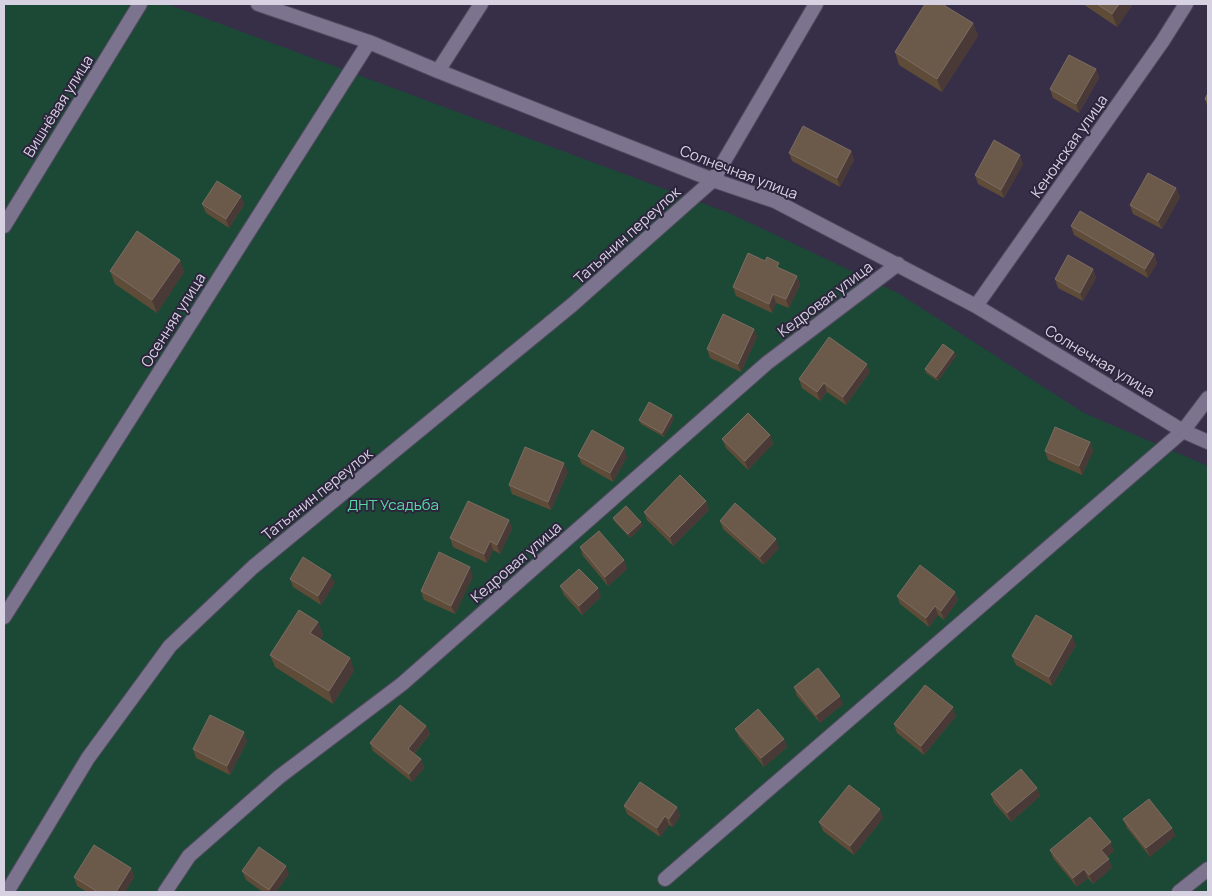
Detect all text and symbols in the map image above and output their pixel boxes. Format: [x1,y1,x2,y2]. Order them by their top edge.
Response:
street label: Вишнёвая улица [18,51,98,161]
street label: Кенонская улица [1026,90,1112,202]
street label: Солнечная улица [677,140,801,204]
street label: Татьянин переулок [569,181,685,289]
street label: Кедровая улица [773,256,877,342]
street label: Осенняя улица [136,269,210,371]
street label: Солнечная улица [1041,320,1159,402]
street label: Татьянин переулок [257,442,377,545]
park label: ДНТ Усадьба [347,494,439,515]
street label: Кедровая улица [466,517,566,607]

